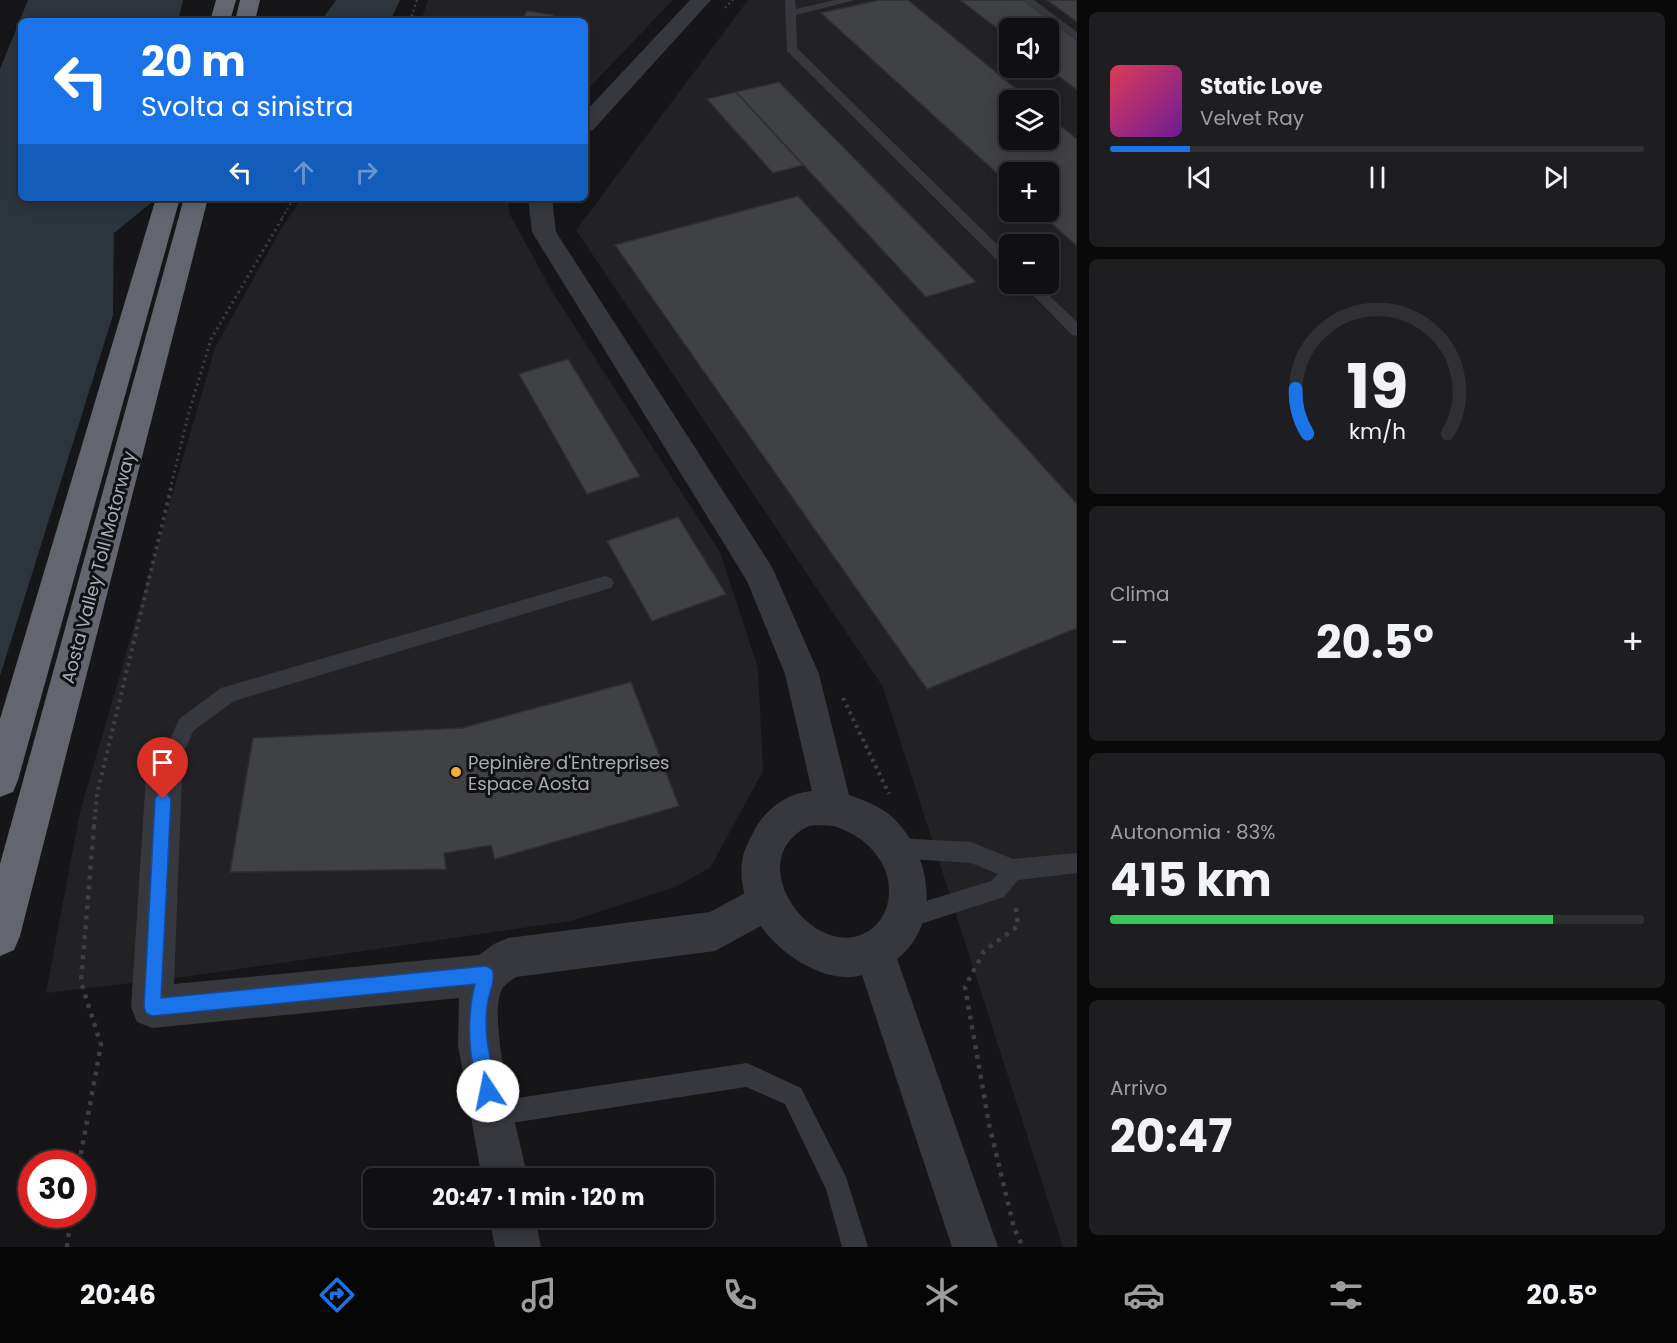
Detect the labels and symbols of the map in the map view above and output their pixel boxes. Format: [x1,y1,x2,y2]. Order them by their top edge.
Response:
street label: Aosta Valley Toll Motorway [55,448,141,686]
pin [137,737,188,799]
place label: Pepinière d'Entreprises Espace Aosta [468,750,669,796]
marker: Pepinière d'Entreprises Espace Aosta [449,765,463,779]
position arrow [456,1059,520,1123]
speed limit sign: 30 [18,1150,96,1228]

